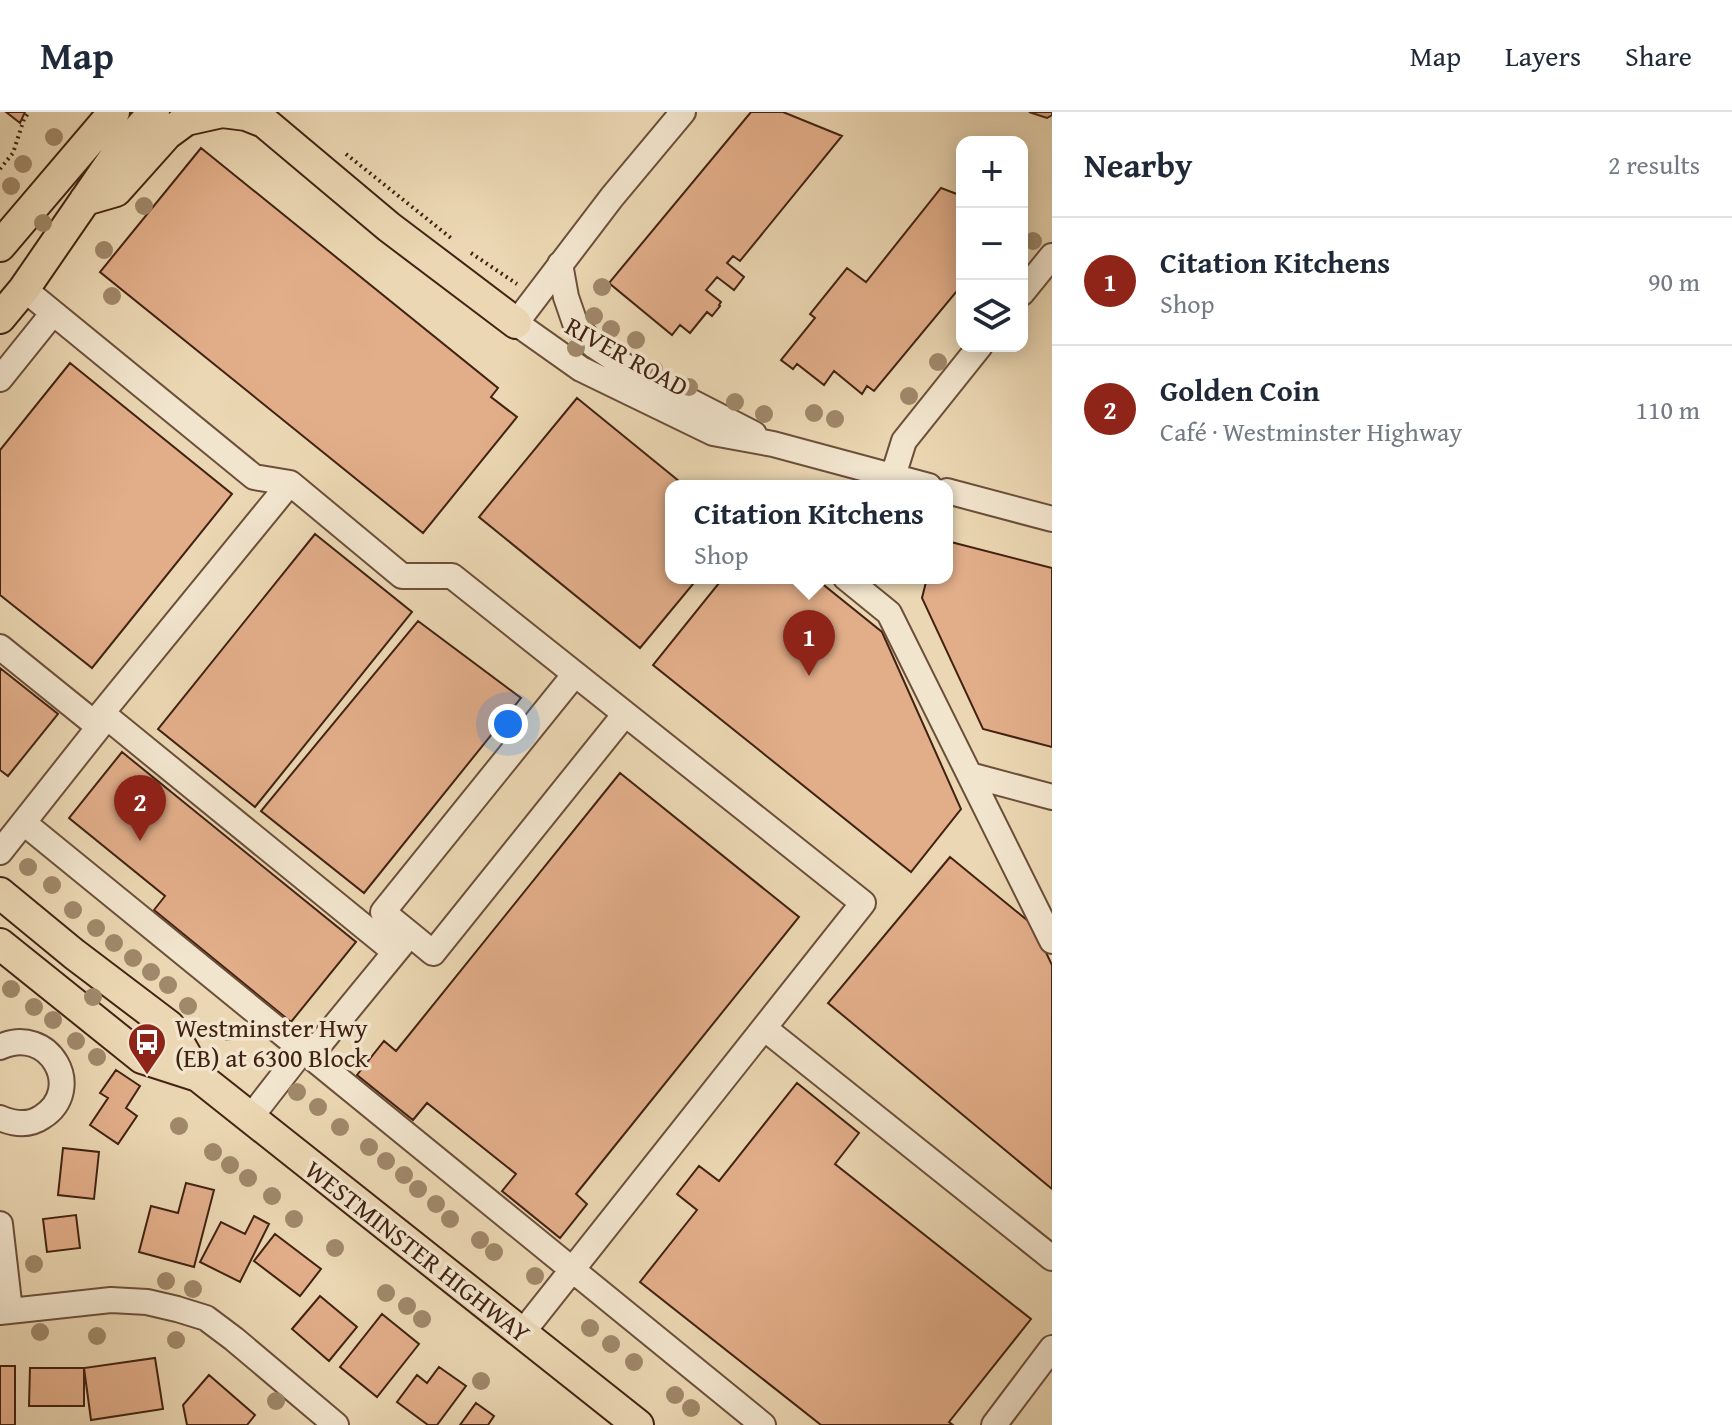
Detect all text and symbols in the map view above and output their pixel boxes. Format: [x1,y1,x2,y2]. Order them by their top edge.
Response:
text: Map [40,27,114,83]
text: Map [1410,35,1461,76]
text: Layers [1505,35,1581,76]
text: Share [1625,35,1692,76]
map controls [956,136,1028,352]
button: + [956,136,1028,208]
text: Nearby [1084,140,1193,189]
text: 2 results [1608,145,1700,184]
button: − [956,208,1028,280]
text: Citation Kitchens [1160,240,1390,284]
text: 1 [1103,262,1117,301]
text: 90 m [1648,262,1700,301]
button: layers [956,280,1028,352]
text: Shop [1160,284,1215,323]
street label: RIVER ROAD [558,306,696,406]
text: Golden Coin [1160,368,1320,412]
text: 2 [1103,390,1117,429]
text: 110 m [1635,390,1700,429]
text: Café · Westminster Highway [1160,412,1462,451]
popup [665,480,953,584]
text: Citation Kitchens [694,491,924,535]
text: Shop [694,535,749,574]
pin: 1 [783,610,835,676]
your location [488,704,528,744]
pin: 2 [114,775,166,841]
place label: Westminster Hwy (EB) at 6300 Block [175,1008,369,1077]
bus stop icon: Westminster Hwy (EB) at 6300 Block [126,1021,168,1076]
street label: WESTMINSTER HIGHWAY [297,1150,539,1352]

